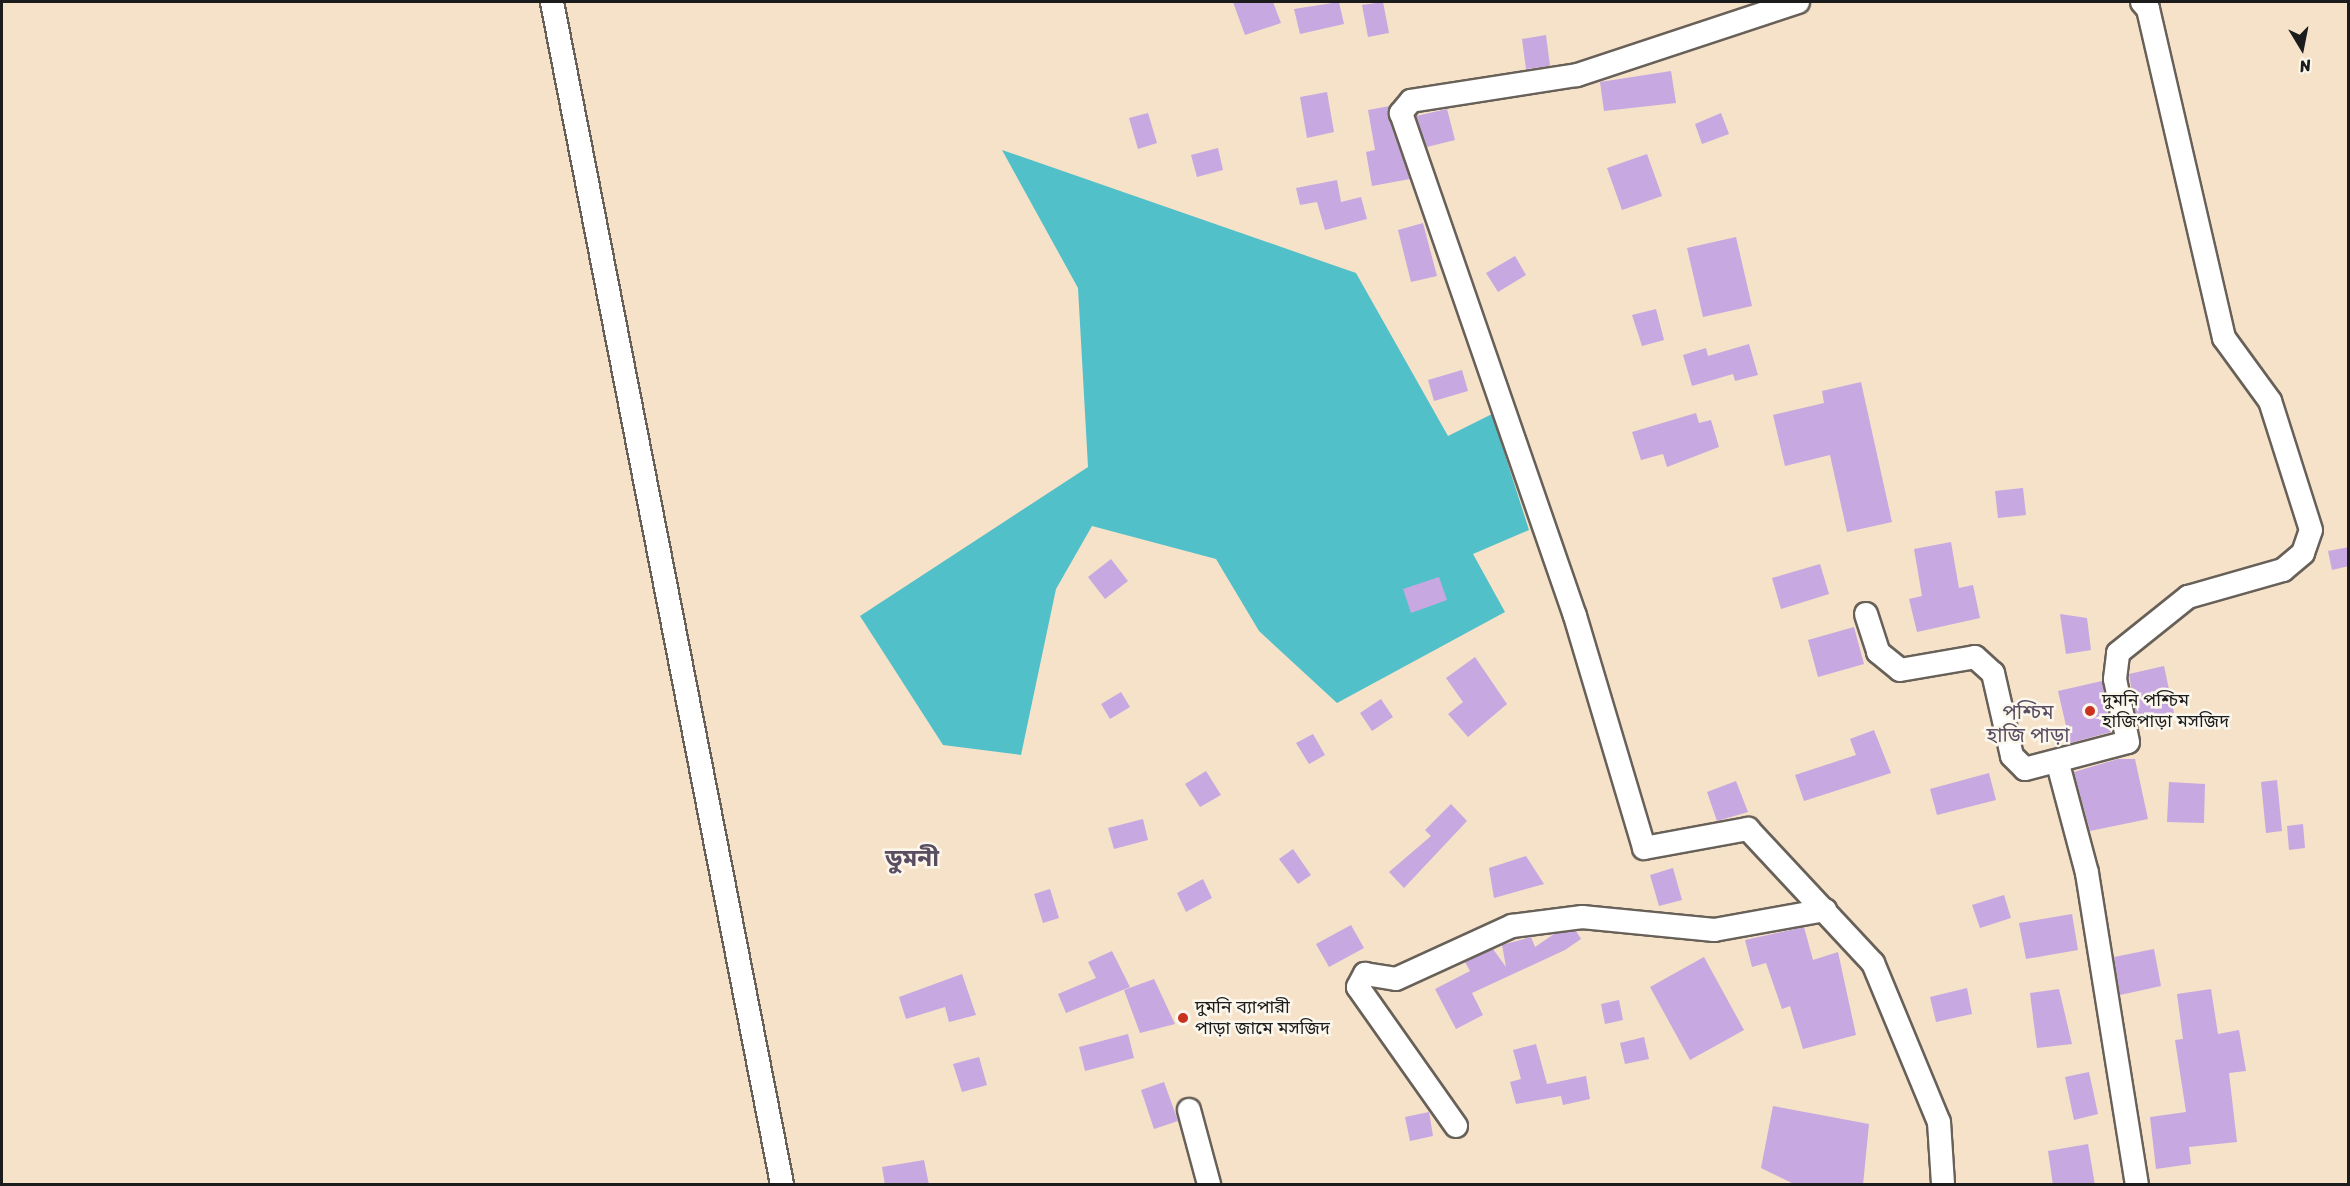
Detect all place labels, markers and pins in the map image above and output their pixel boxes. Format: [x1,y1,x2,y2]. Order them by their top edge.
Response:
place label: দুমনি পশ্চিম হাজিপাড়া মসজিদ [2102,690,2229,732]
marker: দুমনি পশ্চিম হাজিপাড়া মসজিদ [2083,704,2097,718]
place label: দুমনি ব্যাপারী পাড়া জামে মসজিদ [1195,997,1330,1040]
marker: দুমনি ব্যাপারী পাড়া জামে মসজিদ [1176,1011,1190,1025]

